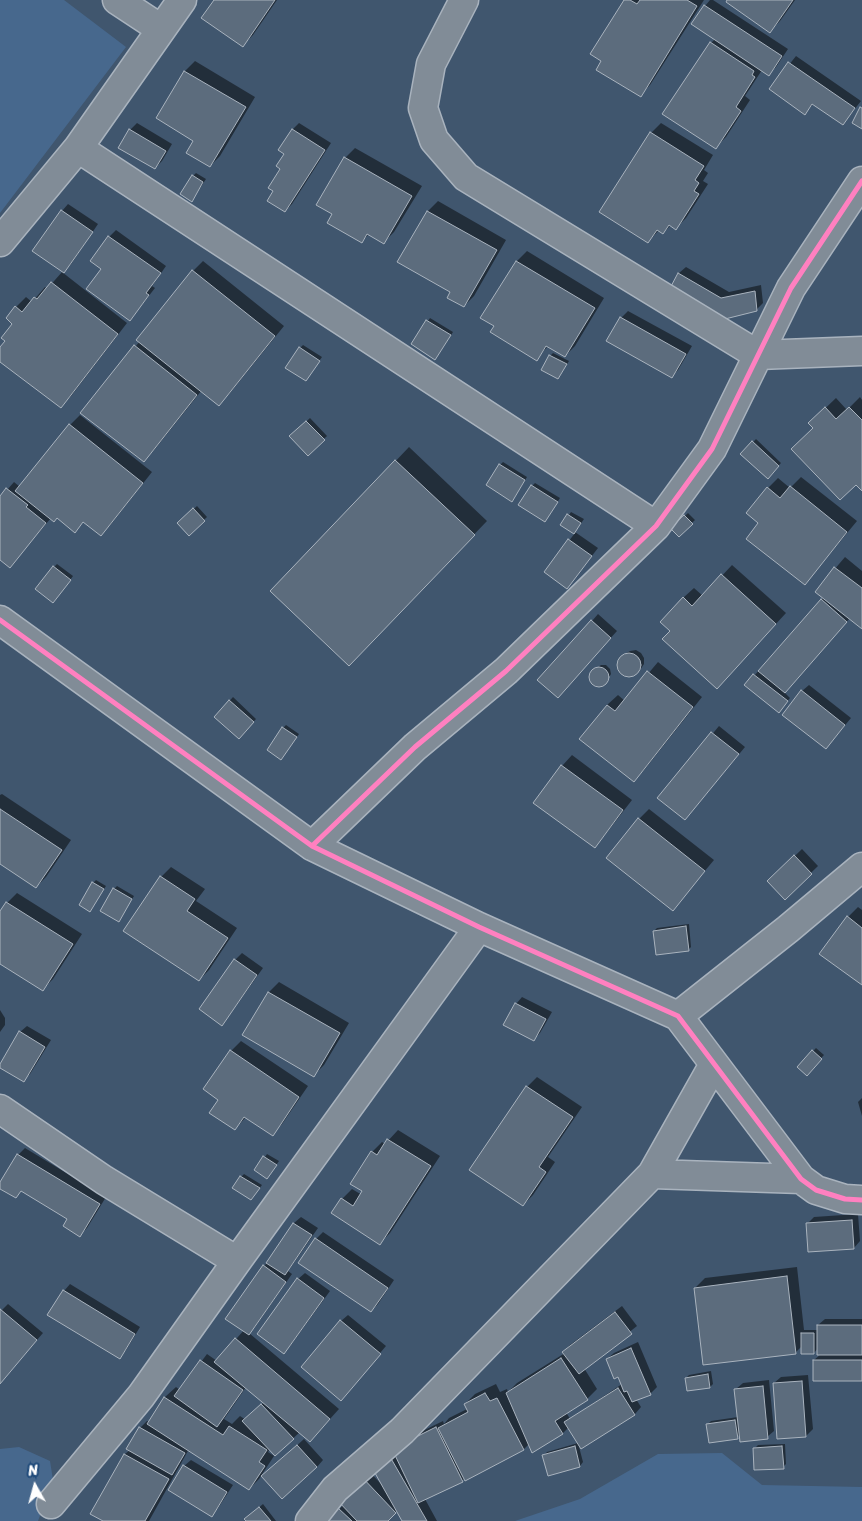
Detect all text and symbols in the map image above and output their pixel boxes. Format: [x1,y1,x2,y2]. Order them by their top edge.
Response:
text: N [27,1458,39,1484]
north arrow [10,1461,60,1511]

